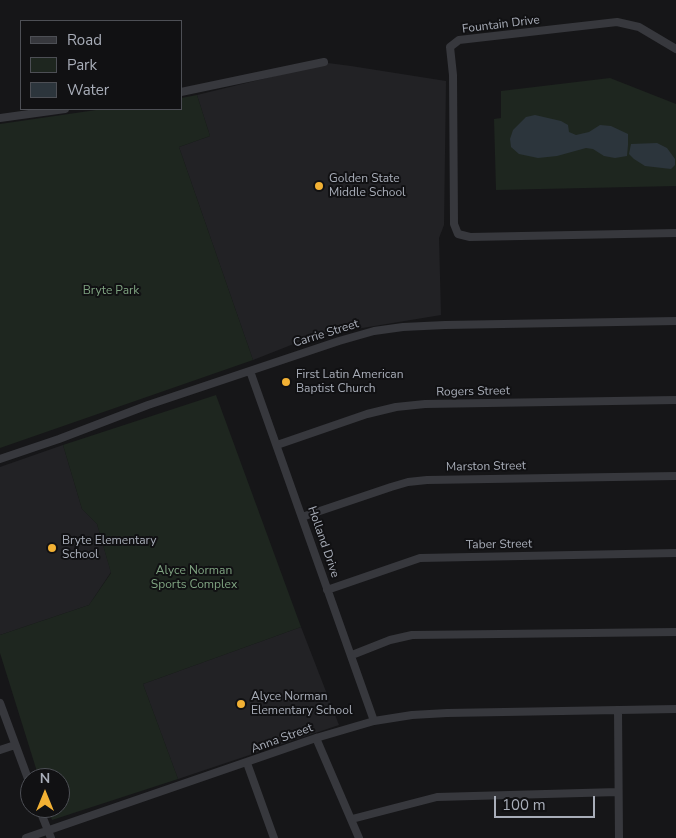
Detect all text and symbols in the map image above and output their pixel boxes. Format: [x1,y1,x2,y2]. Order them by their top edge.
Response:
street label: Fountain Drive [461,13,541,37]
legend [20,20,182,110]
text: Road [67,30,102,50]
text: Park [67,55,97,75]
text: Water [67,80,109,100]
place label: Golden State Middle School [329,172,406,200]
marker: Golden State Middle School [313,180,325,192]
park label: Bryte Park [83,284,139,298]
street label: Carrie Street [291,317,361,351]
place label: First Latin American Baptist Church [296,368,404,396]
marker: First Latin American Baptist Church [280,376,292,388]
street label: Rogers Street [436,384,510,400]
street label: Marston Street [446,459,526,475]
street label: Holland Drive [304,504,342,580]
place label: Bryte Elementary School [62,534,156,562]
street label: Taber Street [466,537,532,553]
marker: Bryte Elementary School [46,542,58,554]
park label: Alyce Norman Sports Complex [151,564,237,592]
place label: Alyce Norman Elementary School [251,690,352,718]
marker: Alyce Norman Elementary School [235,698,247,710]
street label: Anna Street [249,721,315,757]
north arrow [20,768,70,818]
text: N [40,769,50,788]
scale bar [496,786,597,818]
text: 100 m [502,795,546,815]

